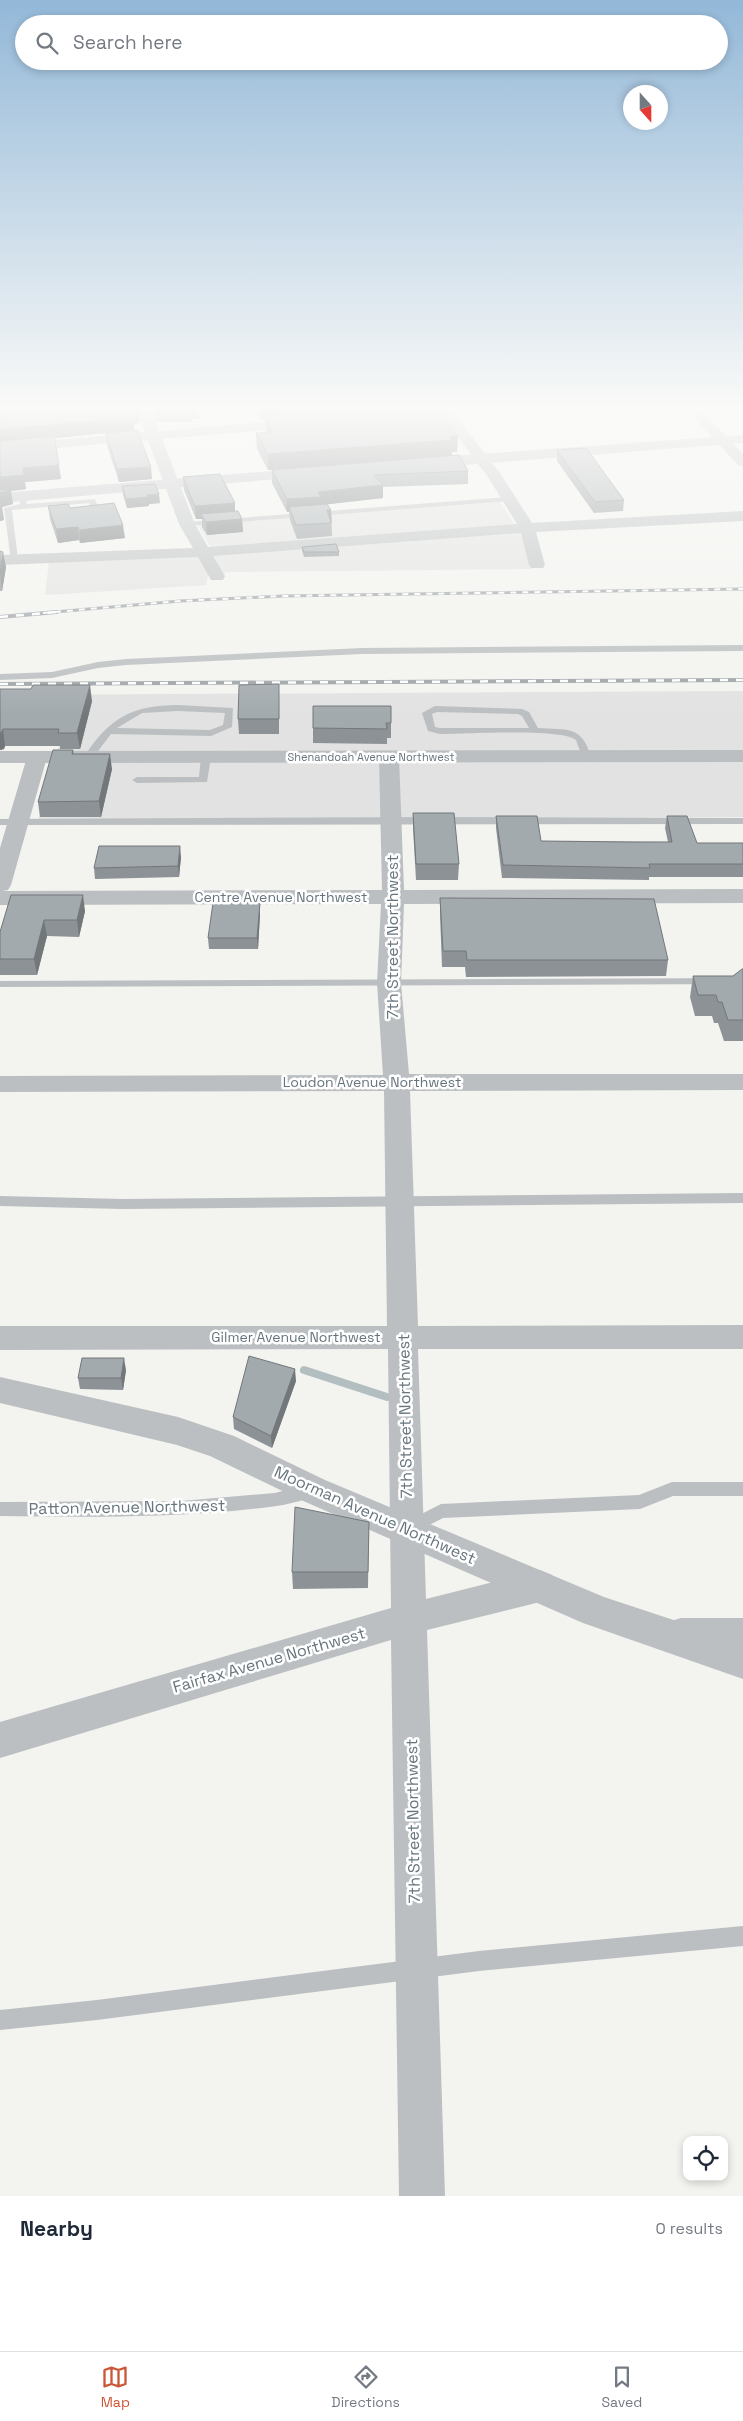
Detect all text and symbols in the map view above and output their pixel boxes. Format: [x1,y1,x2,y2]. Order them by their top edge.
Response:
search box [15,15,728,70]
icon: search [33,29,61,57]
text: Search here [73,30,183,55]
north arrow [623,85,668,130]
street label: Shenandoah Avenue Northwest [287,750,455,764]
street label: 7th Street Northwest [382,855,403,1019]
street label: Centre Avenue Northwest [194,888,368,906]
street label: Loudon Avenue Northwest [283,1073,461,1091]
street label: Gilmer Avenue Northwest [211,1328,381,1346]
street label: 7th Street Northwest [393,1333,417,1499]
street label: Moorman Avenue Northwest [271,1461,479,1569]
street label: Patton Avenue Northwest [28,1495,226,1519]
street label: Fairfax Avenue Northwest [170,1622,368,1698]
street label: 7th Street Northwest [401,1738,425,1904]
map controls [683,2136,728,2181]
button: locate [683,2136,728,2181]
text: Nearby [20,2215,93,2242]
text: 0 results [655,2218,723,2239]
tab: Map [101,2363,130,2411]
tab: Directions [331,2363,400,2411]
tab: Saved [601,2363,642,2411]

